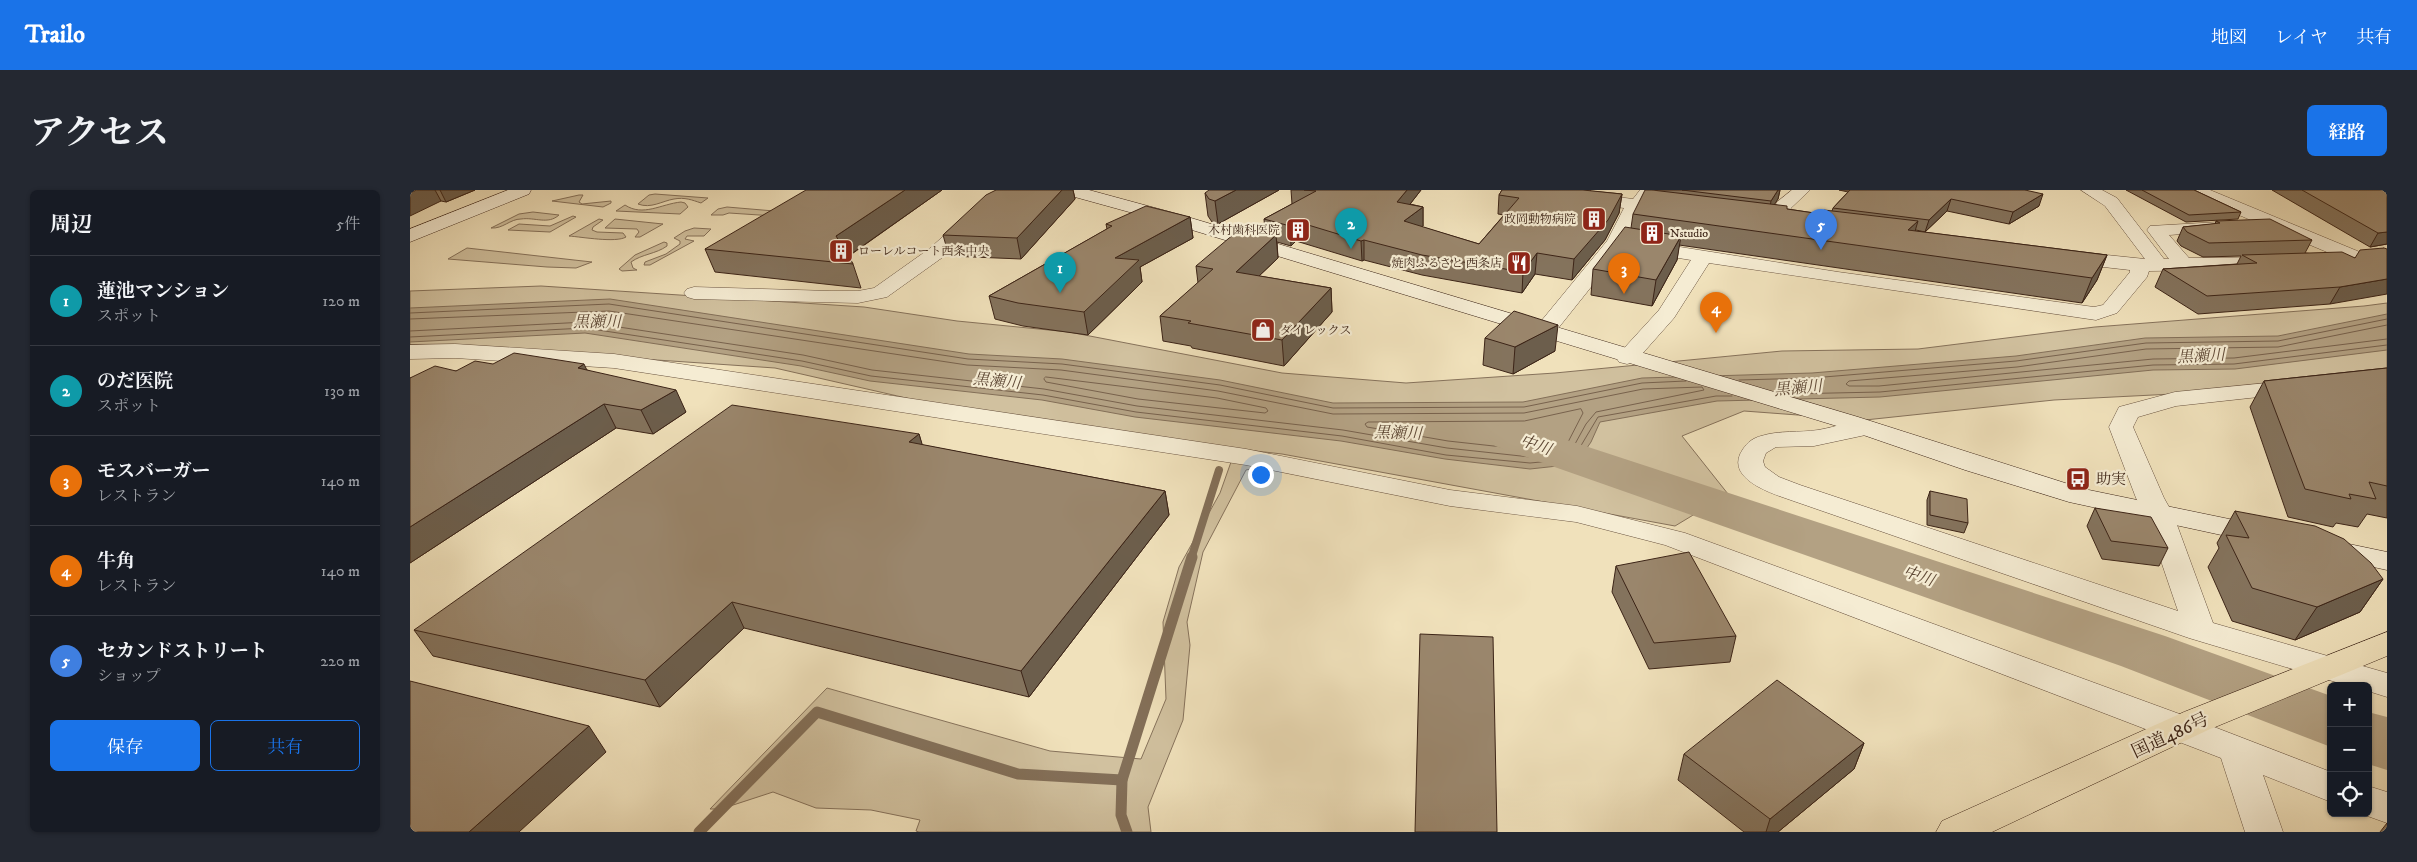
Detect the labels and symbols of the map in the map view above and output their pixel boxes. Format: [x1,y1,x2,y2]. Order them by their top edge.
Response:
building icon: 政岡動物病院 [1581,206,1607,232]
pin: 2 [1335,208,1367,249]
pin: 5 [1805,209,1837,250]
place label: 政岡動物病院 [1504,212,1576,227]
building icon: 木村歯科医院 [1285,217,1311,243]
building icon: Nstudio [1639,220,1665,246]
place label: 木村歯科医院 [1208,223,1280,238]
place label: Nstudio [1670,226,1708,241]
building icon: ローレルコート西条中央 [828,238,854,264]
place label: ローレルコート西条中央 [858,244,989,259]
restaurant icon: 焼肉ふるさと 西条店 [1506,250,1532,276]
pin: 1 [1044,252,1076,293]
pin: 3 [1608,253,1640,294]
place label: 焼肉ふるさと 西条店 [1391,256,1502,271]
pin: 4 [1700,292,1732,333]
water label: 黒瀬川 [573,312,623,332]
shop icon: ダイレックス [1250,317,1276,343]
place label: ダイレックス [1280,323,1352,338]
water label: 黒瀬川 [2177,345,2228,367]
water label: 黒瀬川 [972,369,1024,394]
water label: 黒瀬川 [1773,376,1825,400]
water label: 黒瀬川 [1374,422,1424,444]
water label: 中川 [1517,430,1556,460]
your location [1248,462,1274,488]
bus stop icon: 助実 [2065,466,2091,492]
place label: 助実 [2096,470,2126,489]
water label: 中川 [1900,561,1939,591]
street label: 国道486号 [2128,708,2213,763]

